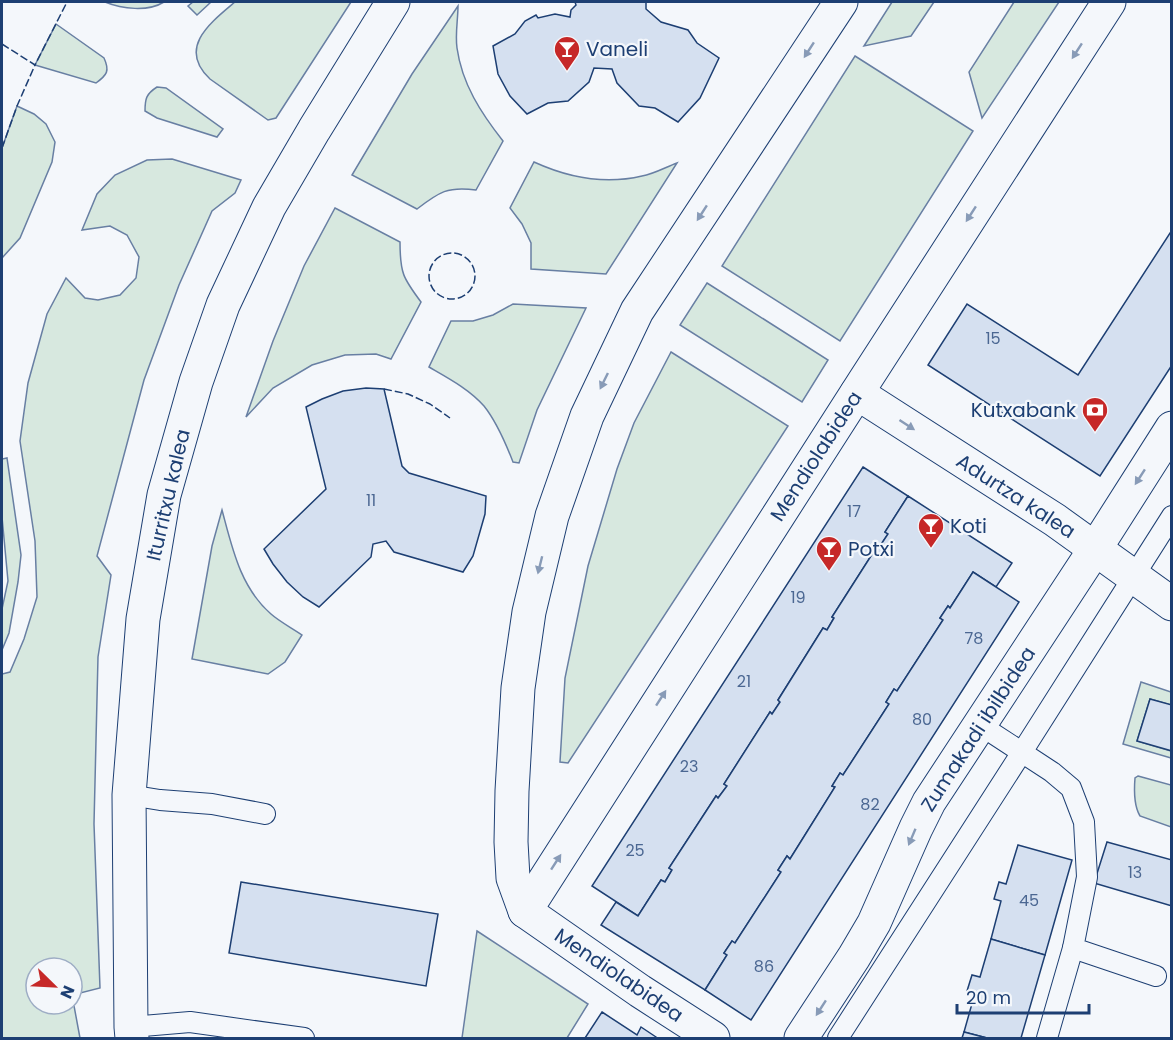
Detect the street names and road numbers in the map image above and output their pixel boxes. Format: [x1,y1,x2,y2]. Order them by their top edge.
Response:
street label: Mendiolabidea [763,385,869,527]
street label: Iturritxu kalea [139,426,197,564]
street label: Adurtza kalea [951,447,1081,545]
street label: Zumakadi ibilbidea [914,641,1042,817]
street label: Mendiolabidea [549,921,689,1029]

